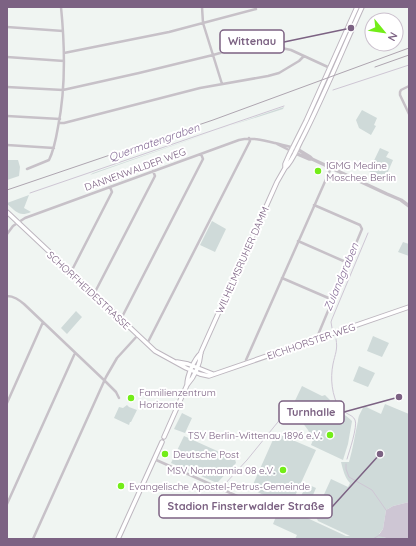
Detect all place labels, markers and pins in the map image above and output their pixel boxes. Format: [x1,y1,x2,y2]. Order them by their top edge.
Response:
callout: Wittenau [220,30,284,53]
place label: IGMG Medine Moschee Berlin [326,159,396,184]
marker: IGMG Medine Moschee Berlin [313,166,323,176]
place label: Familienzentrum Horizonte [139,386,216,411]
marker: Familienzentrum Horizonte [126,393,136,403]
callout: Turnhalle [279,401,344,424]
place label: TSV Berlin-Wittenau 1896 e.V. [188,429,322,442]
marker: TSV Berlin-Wittenau 1896 e.V. [325,430,335,440]
place label: Deutsche Post [173,448,240,461]
marker: Deutsche Post [160,449,170,459]
place label: MSV Normannia 08 e.V. [167,464,275,477]
marker: MSV Normannia 08 e.V. [278,465,288,475]
place label: Evangelische Apostel-Petrus-Gemeinde [129,480,311,493]
marker: Evangelische Apostel-Petrus-Gemeinde [116,481,126,491]
callout: Stadion Finsterwalder Straße [159,495,332,518]

